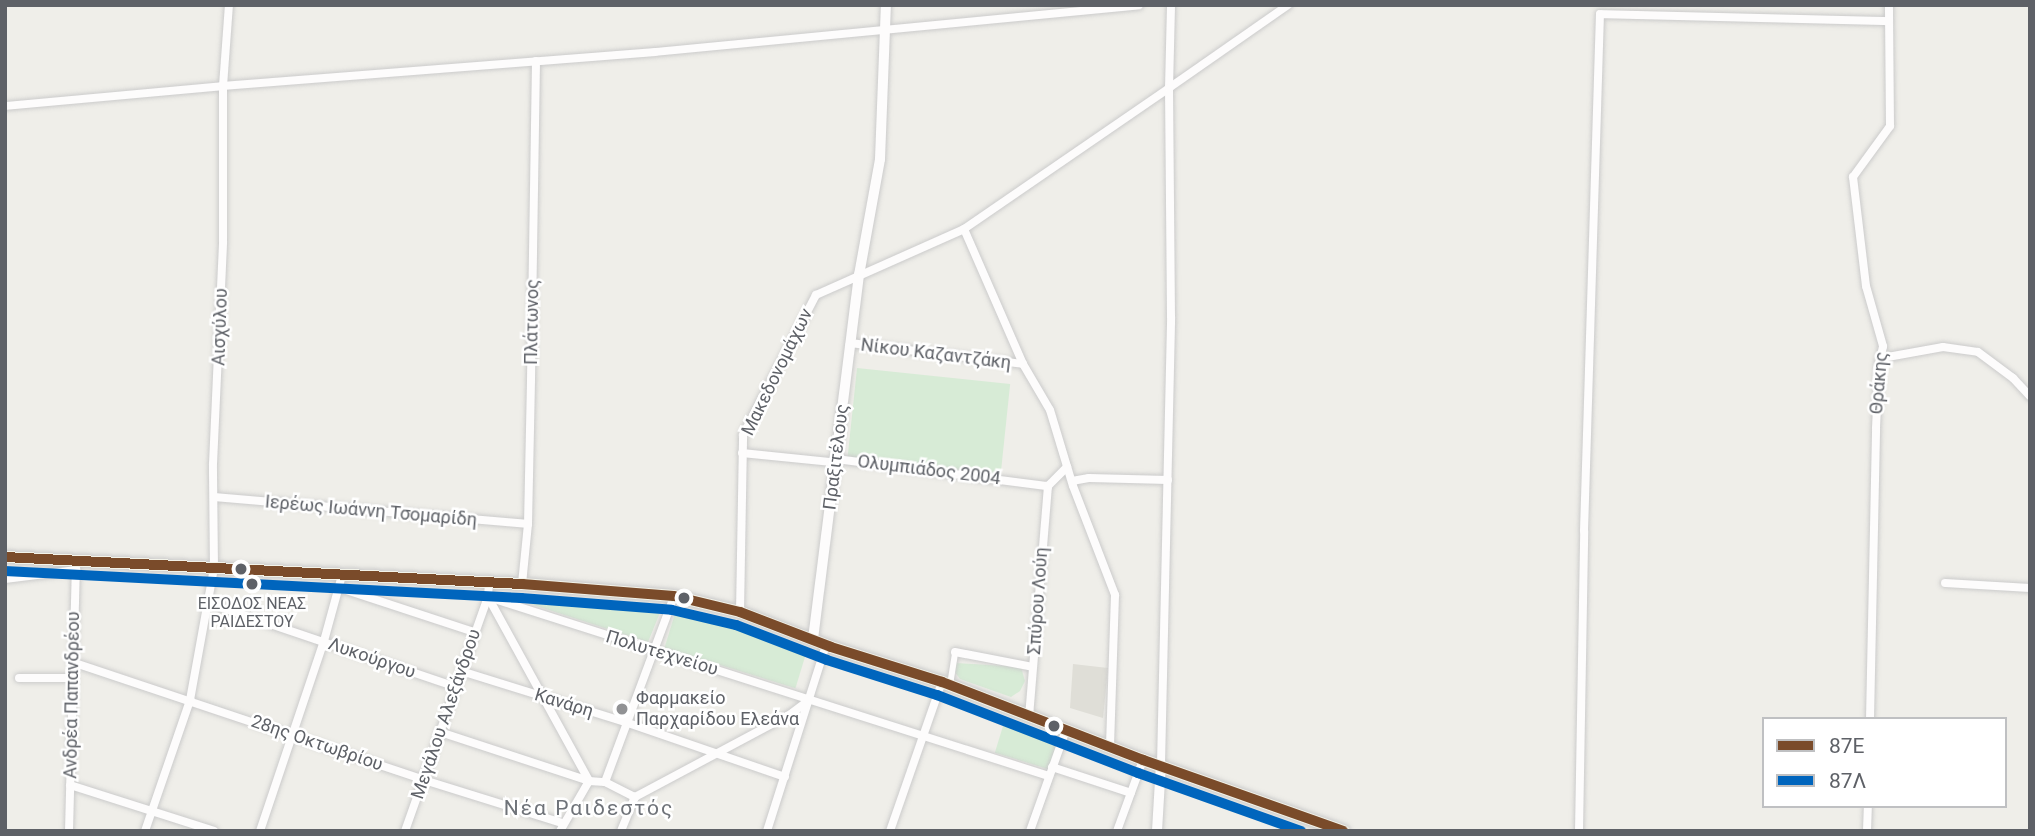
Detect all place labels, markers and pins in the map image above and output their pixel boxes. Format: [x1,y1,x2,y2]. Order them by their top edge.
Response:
unlabelled marker [234,562,248,576]
marker: ΕΙΣΟΔΟΣ ΝΕΑΣ ΡΑΙΔΕΣΤΟΥ [245,577,259,591]
unlabelled marker [677,591,691,605]
place label: ΕΙΣΟΔΟΣ ΝΕΑΣ ΡΑΙΔΕΣΤΟΥ [198,594,306,632]
place label: Φαρμακείο Παρχαρίδου Ελεάνα [636,688,799,730]
marker: Φαρμακείο Παρχαρίδου Ελεάνα [614,701,630,717]
unlabelled marker [1047,719,1061,733]

